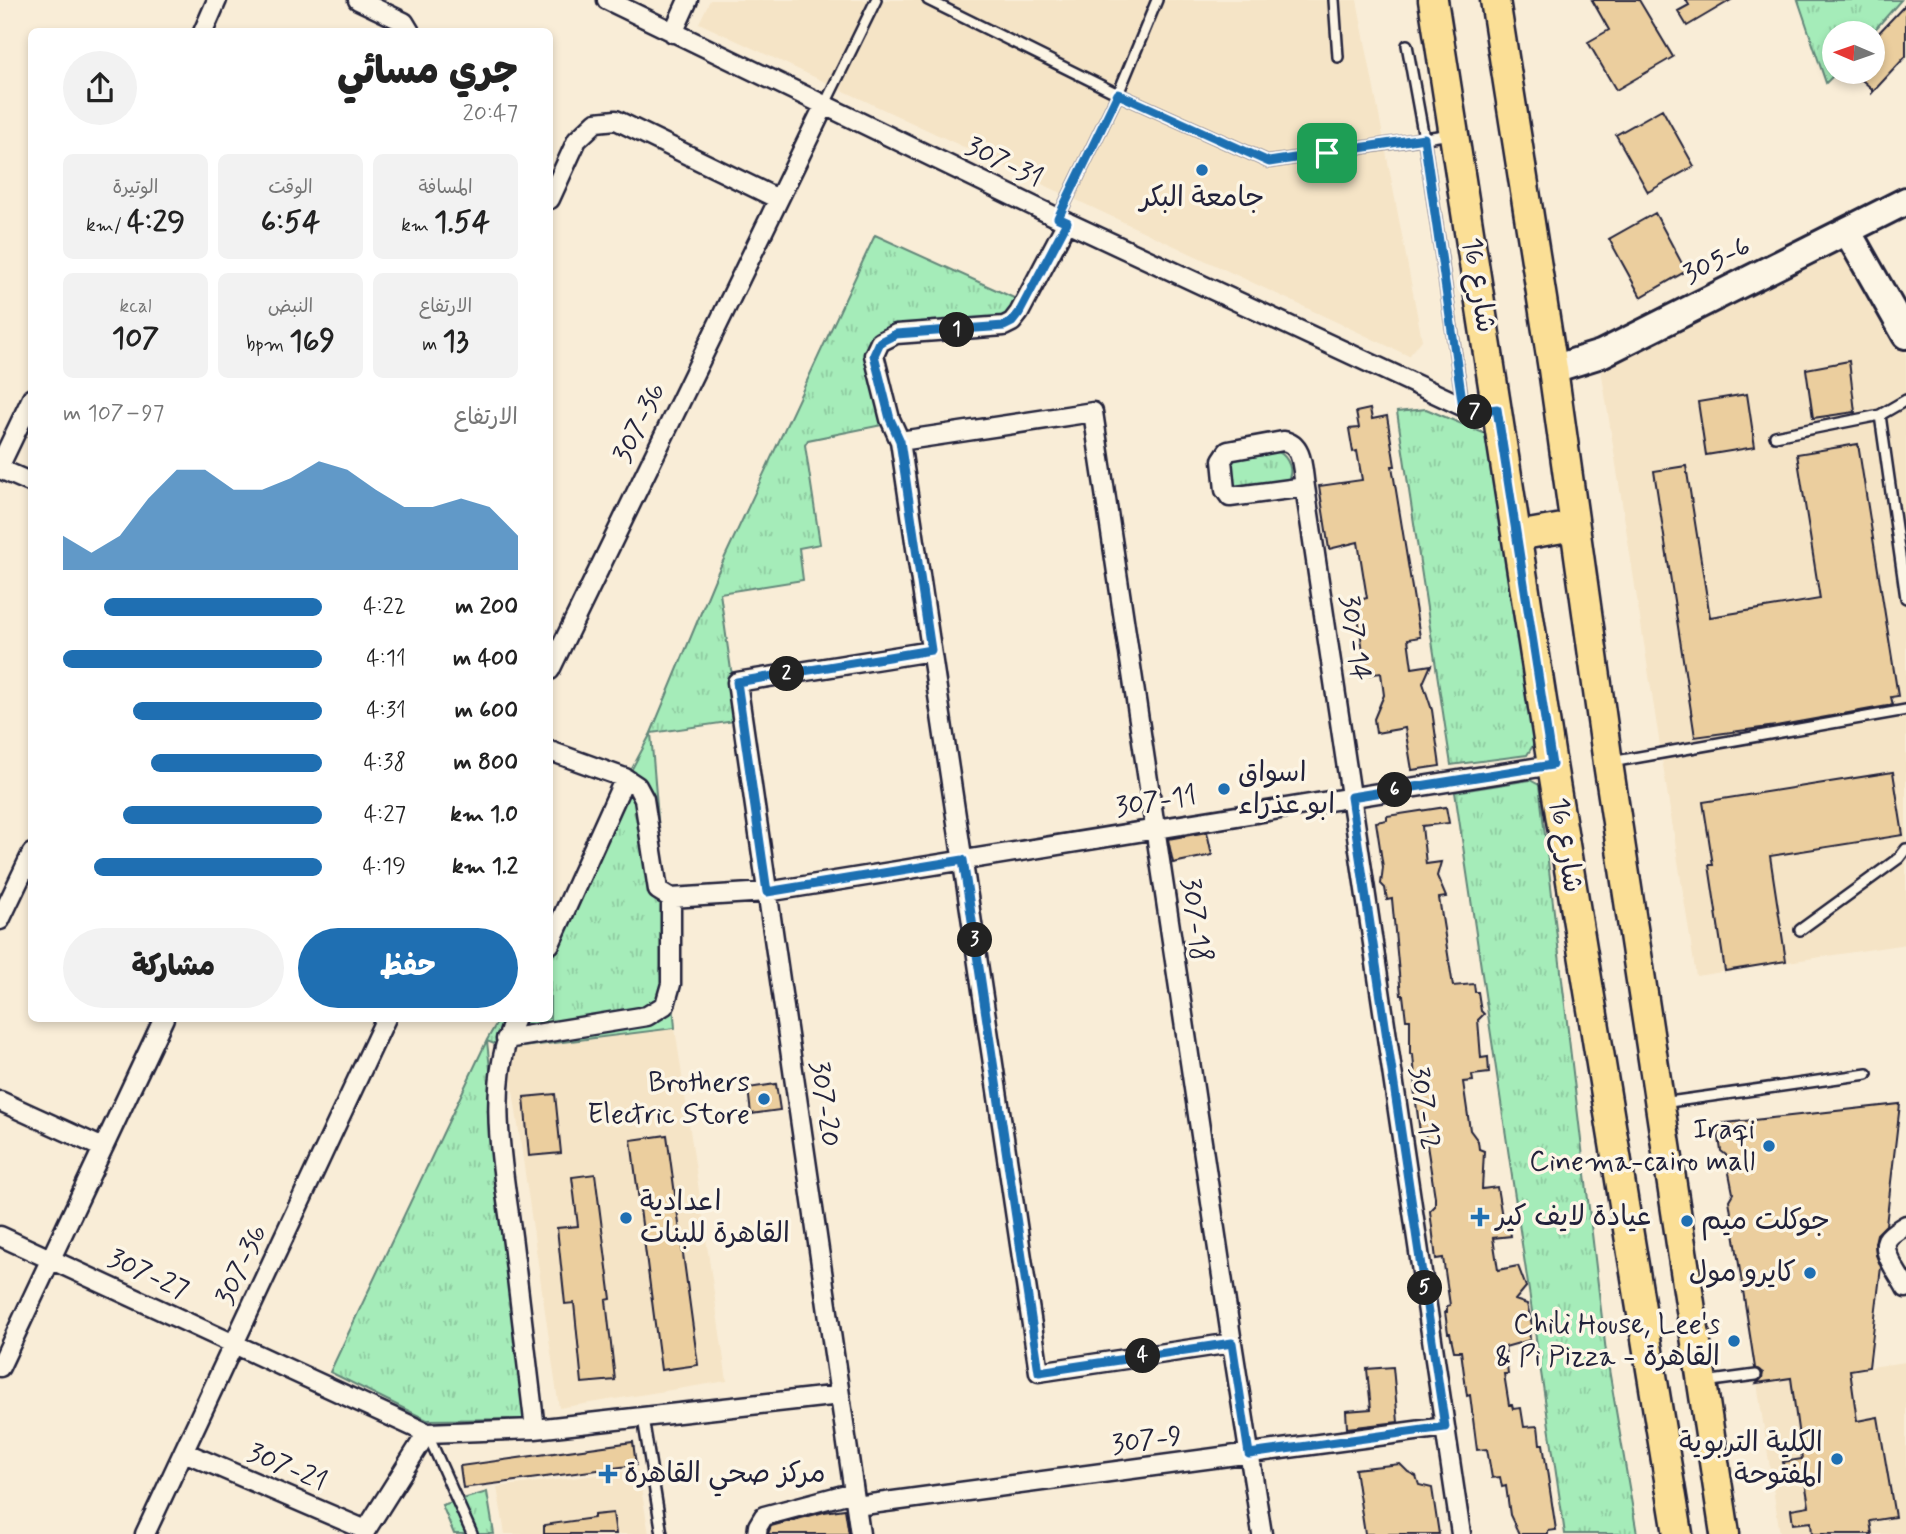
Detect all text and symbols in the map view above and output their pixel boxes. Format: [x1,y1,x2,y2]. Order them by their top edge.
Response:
north arrow [1822,21,1885,84]
map controls [1822,21,1885,84]
text: جري مسائي [337,48,518,97]
button: share [63,51,137,125]
text: 20:47 [462,99,518,129]
pin [1297,123,1357,183]
street label: 307-31 [959,128,1049,198]
icon: arrive [1308,134,1346,172]
marker: جامعة البكر [1194,162,1210,178]
text: الوتيرة [113,175,158,200]
text: الوقت [268,175,313,200]
text: المسافة [418,175,473,200]
place label: جامعة البكر [1138,180,1264,217]
text: 4:29 [127,203,185,242]
text: 6:54 [261,203,320,242]
text: 1.54 [434,203,490,242]
text: /km [86,213,127,238]
text: km [401,213,434,238]
street label: 305-6 [1677,228,1757,294]
street label: شارع 16 [1452,235,1504,335]
text: kcal [120,294,151,319]
text: النبض [268,294,313,319]
text: الارتفاع [419,294,472,319]
pin: 1 [940,312,974,348]
text: 1 [952,317,961,342]
text: 107 [112,319,159,358]
text: 169 [289,322,335,361]
text: 13 [443,322,469,361]
text: bpm [246,332,289,357]
text: m [422,332,443,357]
street label: 307-36 [605,377,675,469]
pin: 7 [1458,394,1492,430]
text: 97–107 m [63,399,164,429]
text: 7 [1469,399,1480,424]
text: الارتفاع [454,403,518,433]
text: 4:22 [363,592,406,622]
text: 200 m [455,592,518,622]
street label: 307-14 [1330,593,1378,683]
text: 4:11 [366,644,406,674]
text: 400 m [453,644,518,674]
pin: 2 [770,656,804,692]
text: 2 [782,661,791,686]
text: 4:31 [366,696,406,726]
text: 600 m [455,696,518,726]
text: 4:38 [363,748,406,778]
text: 800 m [454,748,518,778]
place label: اسواق ابو عذراء [1238,755,1335,824]
pin: 6 [1378,772,1412,808]
street label: 307-11 [1113,777,1199,827]
text: 6 [1390,777,1399,802]
marker: اسواق ابو عذراء [1216,781,1232,797]
street label: شارع 16 [1539,795,1591,895]
text: 4:27 [364,800,406,830]
text: 1.0 km [450,800,518,830]
text: 4:19 [362,852,406,882]
text: 1.2 km [452,852,518,882]
street label: 307-18 [1171,875,1219,965]
pin: 3 [958,922,992,958]
text: 3 [970,927,979,952]
button: مشاركة [63,928,284,1008]
button: حفظ [298,928,518,1008]
street label: 307-20 [800,1059,848,1149]
street label: 307-12 [1399,1064,1449,1152]
place label: Brothers Electric Store [587,1065,750,1134]
marker: Brothers Electric Store [756,1091,772,1107]
place label: Iraqi Cinema-cairo mall [1529,1112,1755,1181]
marker: Iraqi Cinema-cairo mall [1761,1138,1777,1154]
place label: اعدادية القاهرة للبنات [640,1184,790,1253]
place label: عيادة لايف كير [1494,1199,1651,1236]
place label: جوكلت ميم [1701,1203,1830,1241]
marker: عيادة لايف كير [1470,1207,1490,1227]
marker: اعدادية القاهرة للبنات [618,1210,634,1226]
marker: جوكلت ميم [1679,1213,1695,1229]
street label: 307-36 [207,1219,277,1311]
street label: 307-27 [102,1240,194,1310]
place label: كايرو مول [1689,1255,1796,1292]
marker: كايرو مول [1802,1265,1818,1281]
pin: 5 [1408,1270,1442,1306]
text: 5 [1419,1275,1430,1300]
place label: Chili House, Lee's & Pi Pizza - القاهرة [1495,1307,1720,1376]
marker: Chili House, Lee's & Pi Pizza - القاهرة [1726,1333,1742,1349]
pin: 4 [1126,1338,1160,1374]
text: 4 [1137,1343,1148,1368]
street label: 307-9 [1109,1418,1185,1464]
place label: الكلية التربوية المفتوحة [1679,1425,1823,1494]
street label: 307-21 [242,1435,332,1501]
marker: الكلية التربوية المفتوحة [1829,1451,1845,1467]
place label: مركز صحي القاهرة [624,1456,826,1497]
marker: مركز صحي القاهرة [598,1464,618,1484]

